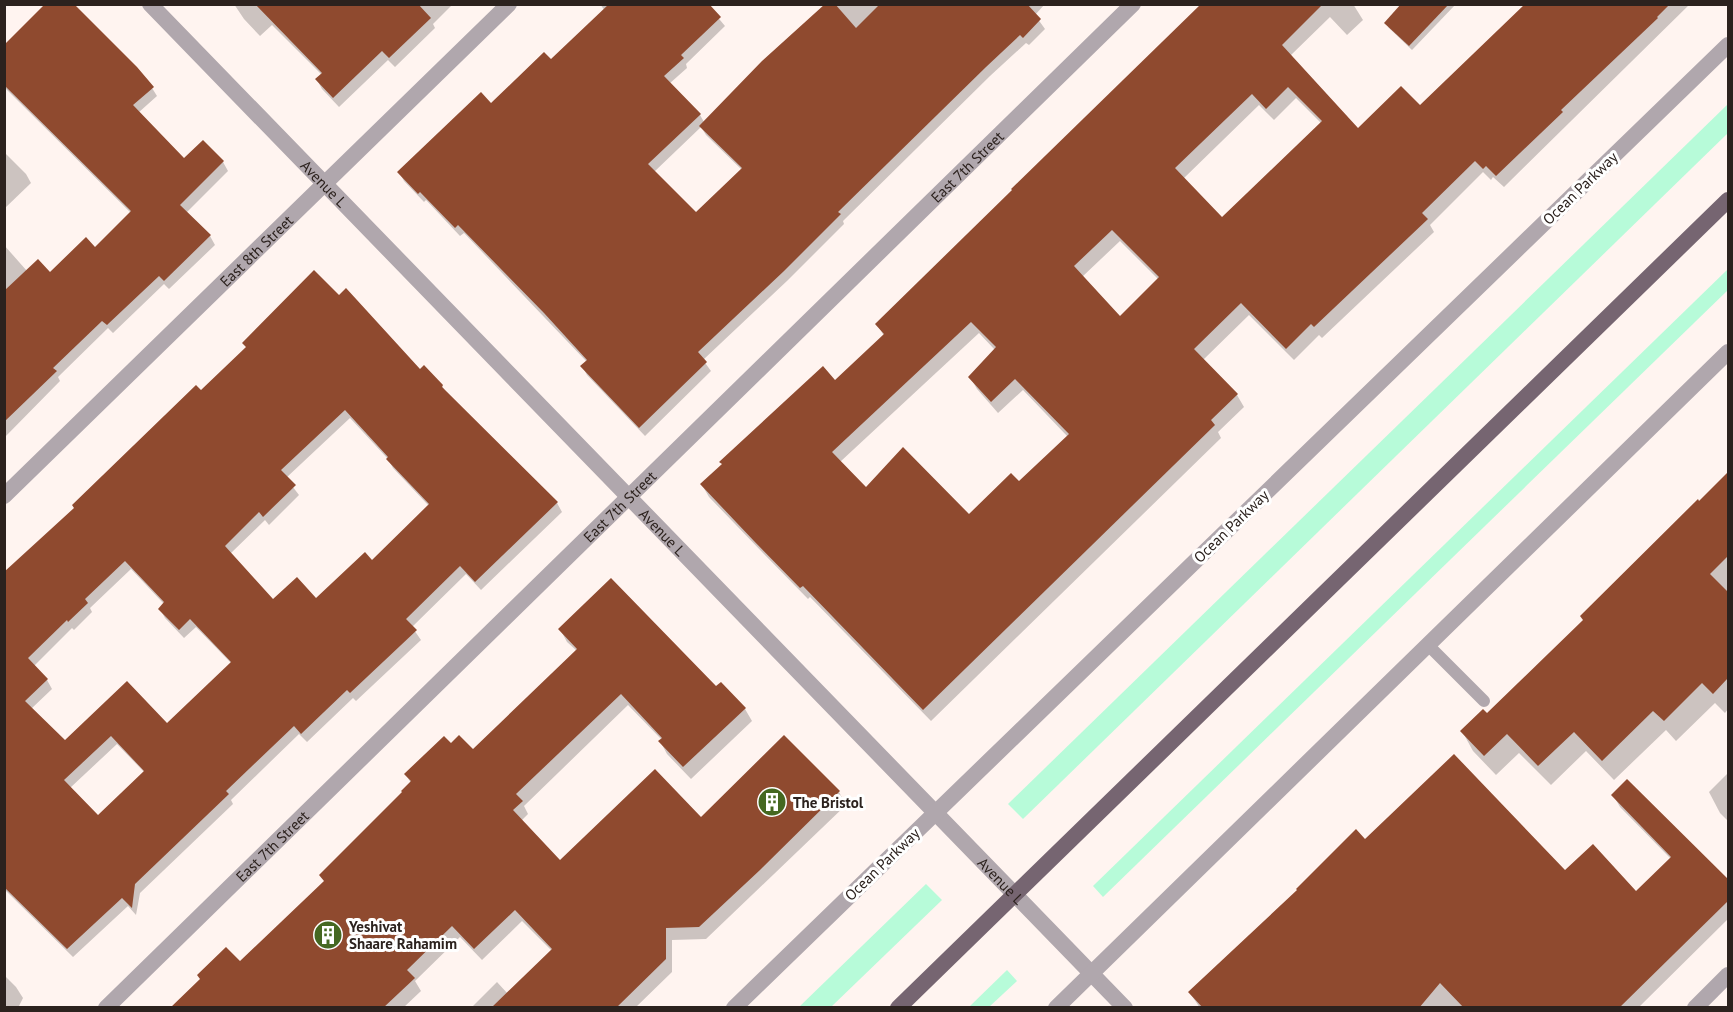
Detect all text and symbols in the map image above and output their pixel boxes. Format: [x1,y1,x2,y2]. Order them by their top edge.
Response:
street label: East 7th Street [927,127,1007,206]
street label: Ocean Parkway [1539,147,1621,229]
street label: Avenue L [297,156,352,211]
street label: East 8th Street [216,210,297,290]
street label: East 7th Street [579,466,660,546]
street label: Ocean Parkway [1190,485,1272,567]
street label: Avenue L [635,504,690,560]
building icon: The Bristol [756,786,788,818]
place label: The Bristol [793,793,864,812]
street label: East 7th Street [231,806,312,886]
street label: Ocean Parkway [841,823,923,905]
street label: Avenue L [974,853,1029,908]
place label: Yeshivat Shaare Rahamim [348,917,457,953]
building icon: Yeshivat Shaare Rahamim [312,919,344,951]

